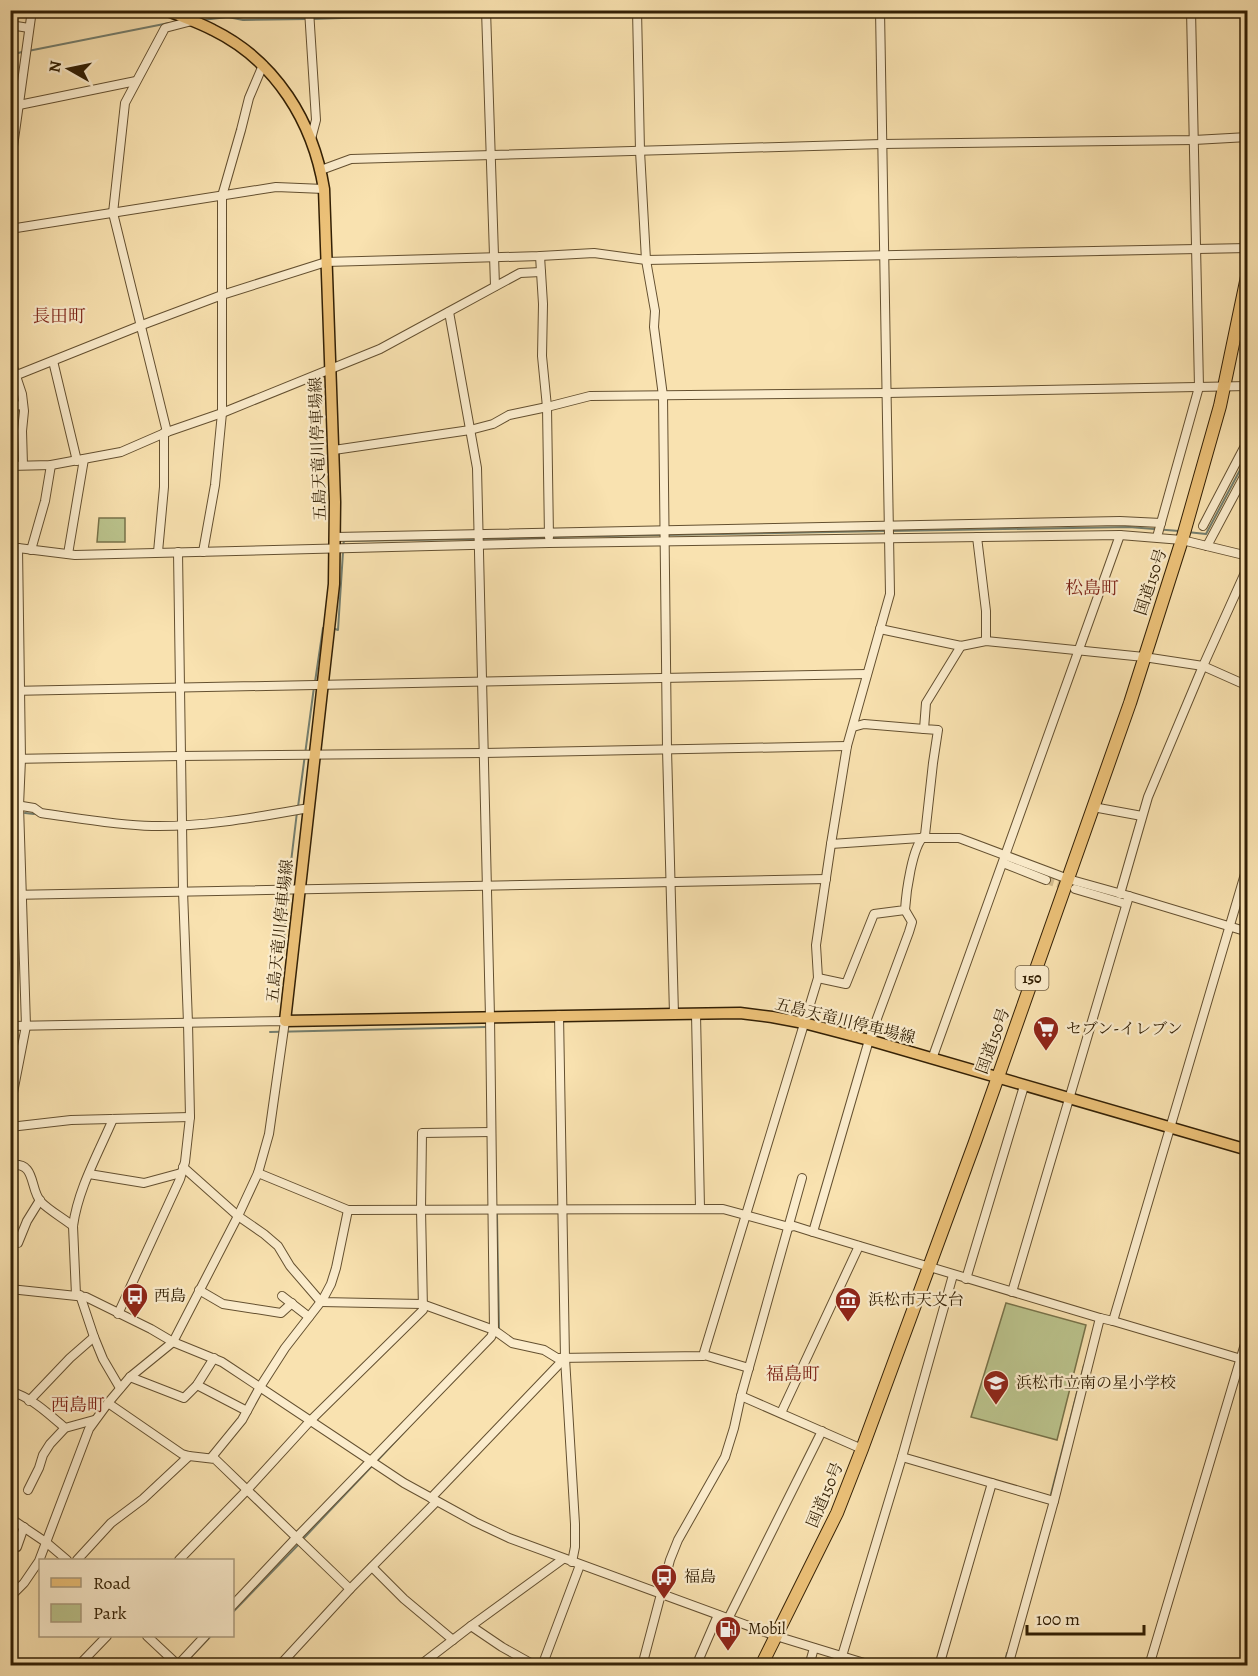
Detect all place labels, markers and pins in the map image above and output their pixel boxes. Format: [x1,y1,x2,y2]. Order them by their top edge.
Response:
supermarket icon: セブン-イレブン [1031,1014,1061,1052]
place label: セブン-イレブン [1066,1018,1183,1040]
bus stop icon: 西島 [120,1281,150,1319]
place label: 西島 [154,1285,186,1307]
museum icon: 浜松市天文台 [833,1285,863,1323]
place label: 浜松市天文台 [868,1289,964,1311]
school or university icon: 浜松市立南の星小学校 [981,1368,1011,1406]
place label: 浜松市立南の星小学校 [1016,1372,1176,1394]
bus stop icon: 福島 [649,1562,679,1600]
place label: 福島 [684,1566,716,1588]
fuel station icon: Mobil [713,1614,743,1652]
place label: Mobil [748,1618,786,1640]

